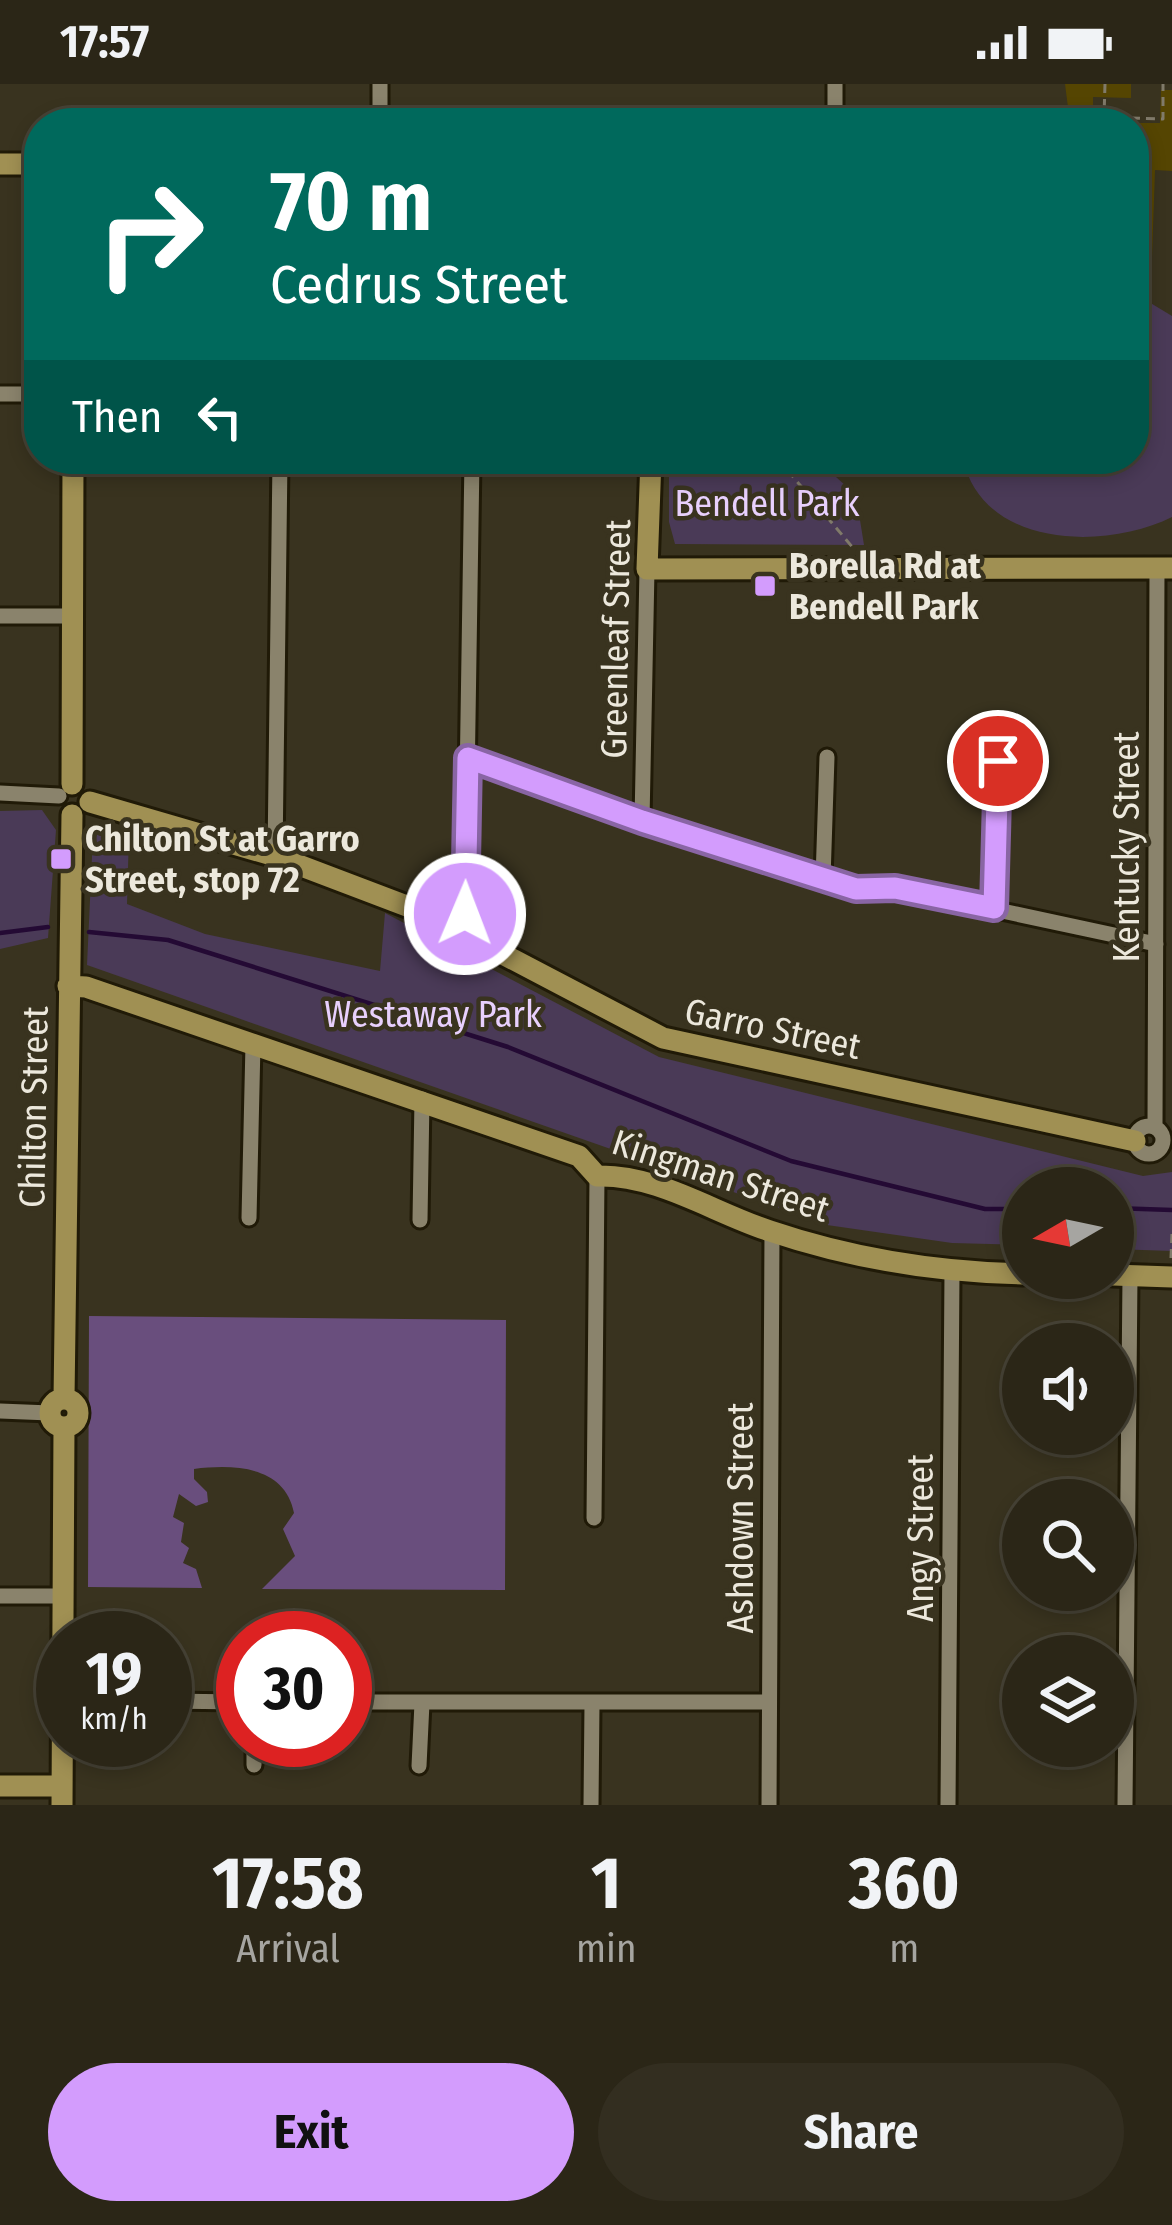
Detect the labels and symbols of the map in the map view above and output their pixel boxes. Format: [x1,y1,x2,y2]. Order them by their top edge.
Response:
park label: Bendell Park [675,482,860,526]
street label: Greenleaf Street [592,519,640,759]
place label: Borella Rd at Bendell Park [789,544,982,629]
marker: Borella Rd at Bendell Park [752,573,778,599]
pin [947,710,1049,812]
street label: Kentucky Street [1105,731,1149,963]
place label: Chilton St at Garro Street, stop 72 [85,817,360,902]
marker: Chilton St at Garro Street, stop 72 [48,846,74,872]
position arrow [402,851,528,977]
street label: Garro Street [681,989,865,1069]
park label: Westaway Park [324,993,542,1037]
street label: Chilton Street [10,1006,58,1208]
street label: Kingman Street [607,1120,835,1232]
north arrow [1002,1167,1134,1299]
street label: Ashdown Street [719,1402,763,1634]
street label: Angy Street [899,1454,943,1622]
speed limit sign: 30 [216,1611,372,1767]

